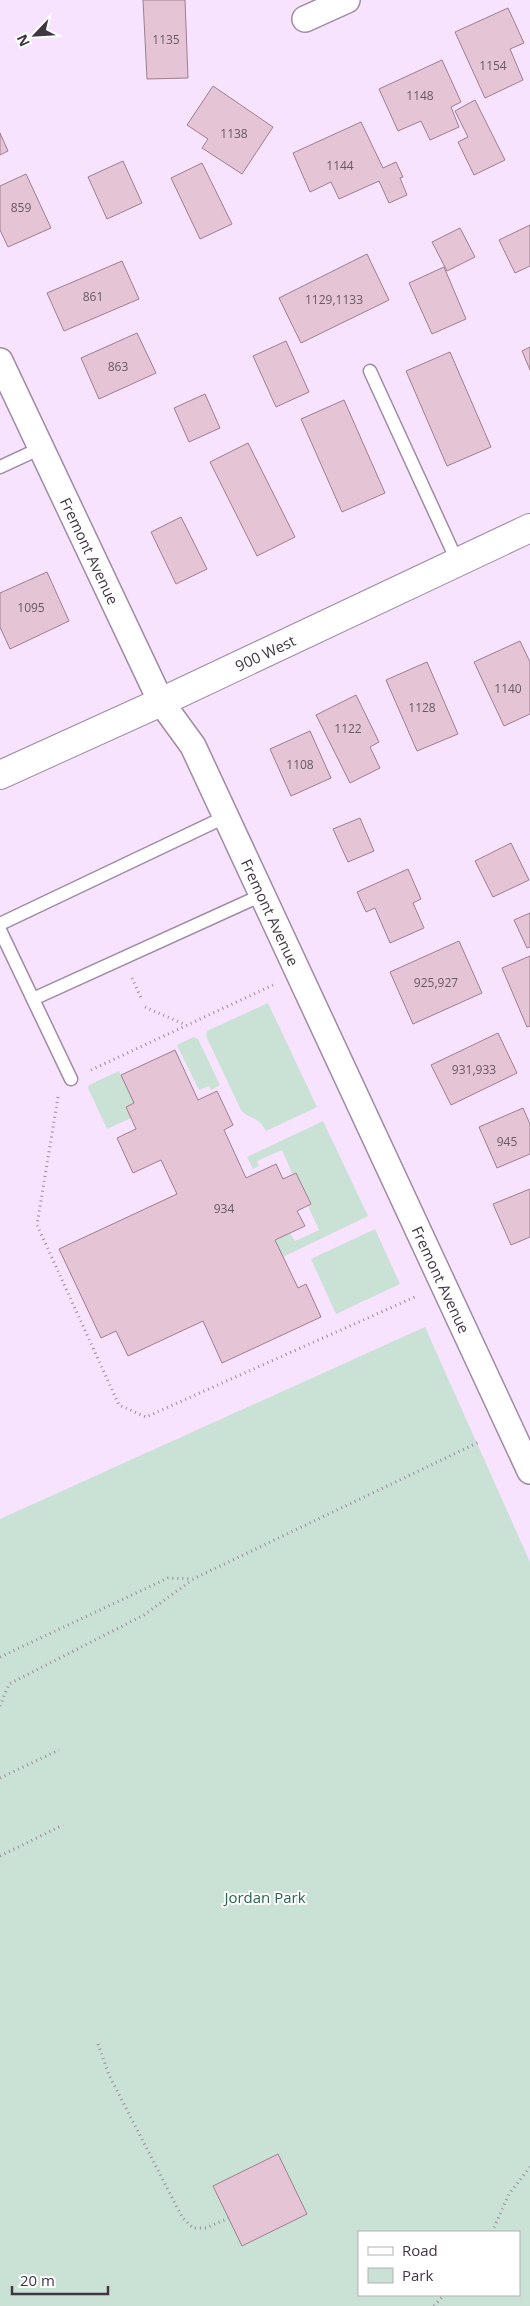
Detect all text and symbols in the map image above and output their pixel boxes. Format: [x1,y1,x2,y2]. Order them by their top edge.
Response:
north arrow [10,10,60,60]
house number: 1135 [152,31,180,48]
text: N [12,32,34,50]
house number: 1154 [479,57,507,74]
house number: 1148 [406,87,434,104]
house number: 1138 [220,125,248,142]
house number: 1144 [326,157,354,174]
house number: 859 [11,199,31,216]
house number: 861 [83,288,103,305]
house number: 1129,1133 [305,291,363,308]
house number: 863 [108,358,128,375]
street label: Fremont Avenue [56,494,123,608]
house number: 1095 [17,599,45,616]
street label: 900 West [232,630,299,676]
house number: 1140 [494,680,522,697]
house number: 1128 [408,699,436,716]
house number: 1122 [334,720,362,737]
house number: 1108 [286,756,314,773]
street label: Fremont Avenue [237,856,304,969]
house number: 925,927 [414,974,458,991]
house number: 931,933 [452,1061,496,1078]
house number: 945 [497,1133,517,1150]
house number: 934 [214,1200,234,1217]
street label: Fremont Avenue [408,1223,475,1336]
park label: Jordan Park [222,1887,306,1907]
legend [358,2231,520,2296]
text: Road [402,2240,438,2260]
scale bar [12,2264,109,2296]
text: Park [402,2265,433,2285]
text: 20 m [20,2270,55,2290]

